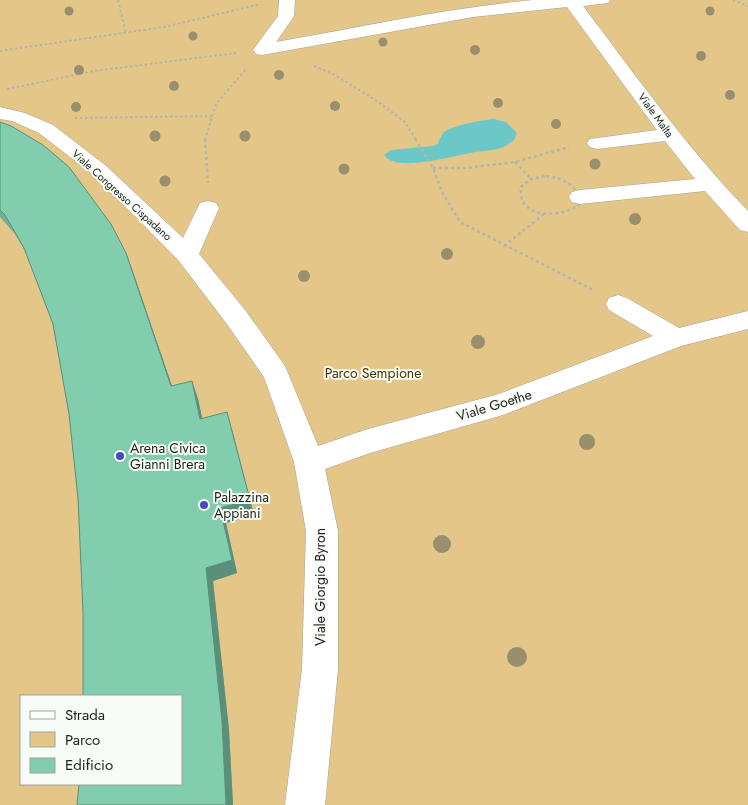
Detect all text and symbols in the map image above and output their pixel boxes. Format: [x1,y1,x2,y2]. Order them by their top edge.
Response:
street label: Viale Malta [634,89,678,141]
street label: Viale Congresso Cispadano [68,146,176,244]
park label: Parco Sempione [325,363,421,383]
street label: Viale Goethe [454,384,534,426]
place label: Arena Civica Gianni Brera [130,438,206,474]
marker: Arena Civica Gianni Brera [114,450,126,462]
place label: Palazzina Appiani [214,487,269,523]
marker: Palazzina Appiani [198,499,210,511]
street label: Viale Giorgio Byron [310,528,330,646]
legend [20,695,182,785]
text: Strada [65,704,105,726]
text: Parco [65,729,100,751]
text: Edificio [65,754,113,776]

